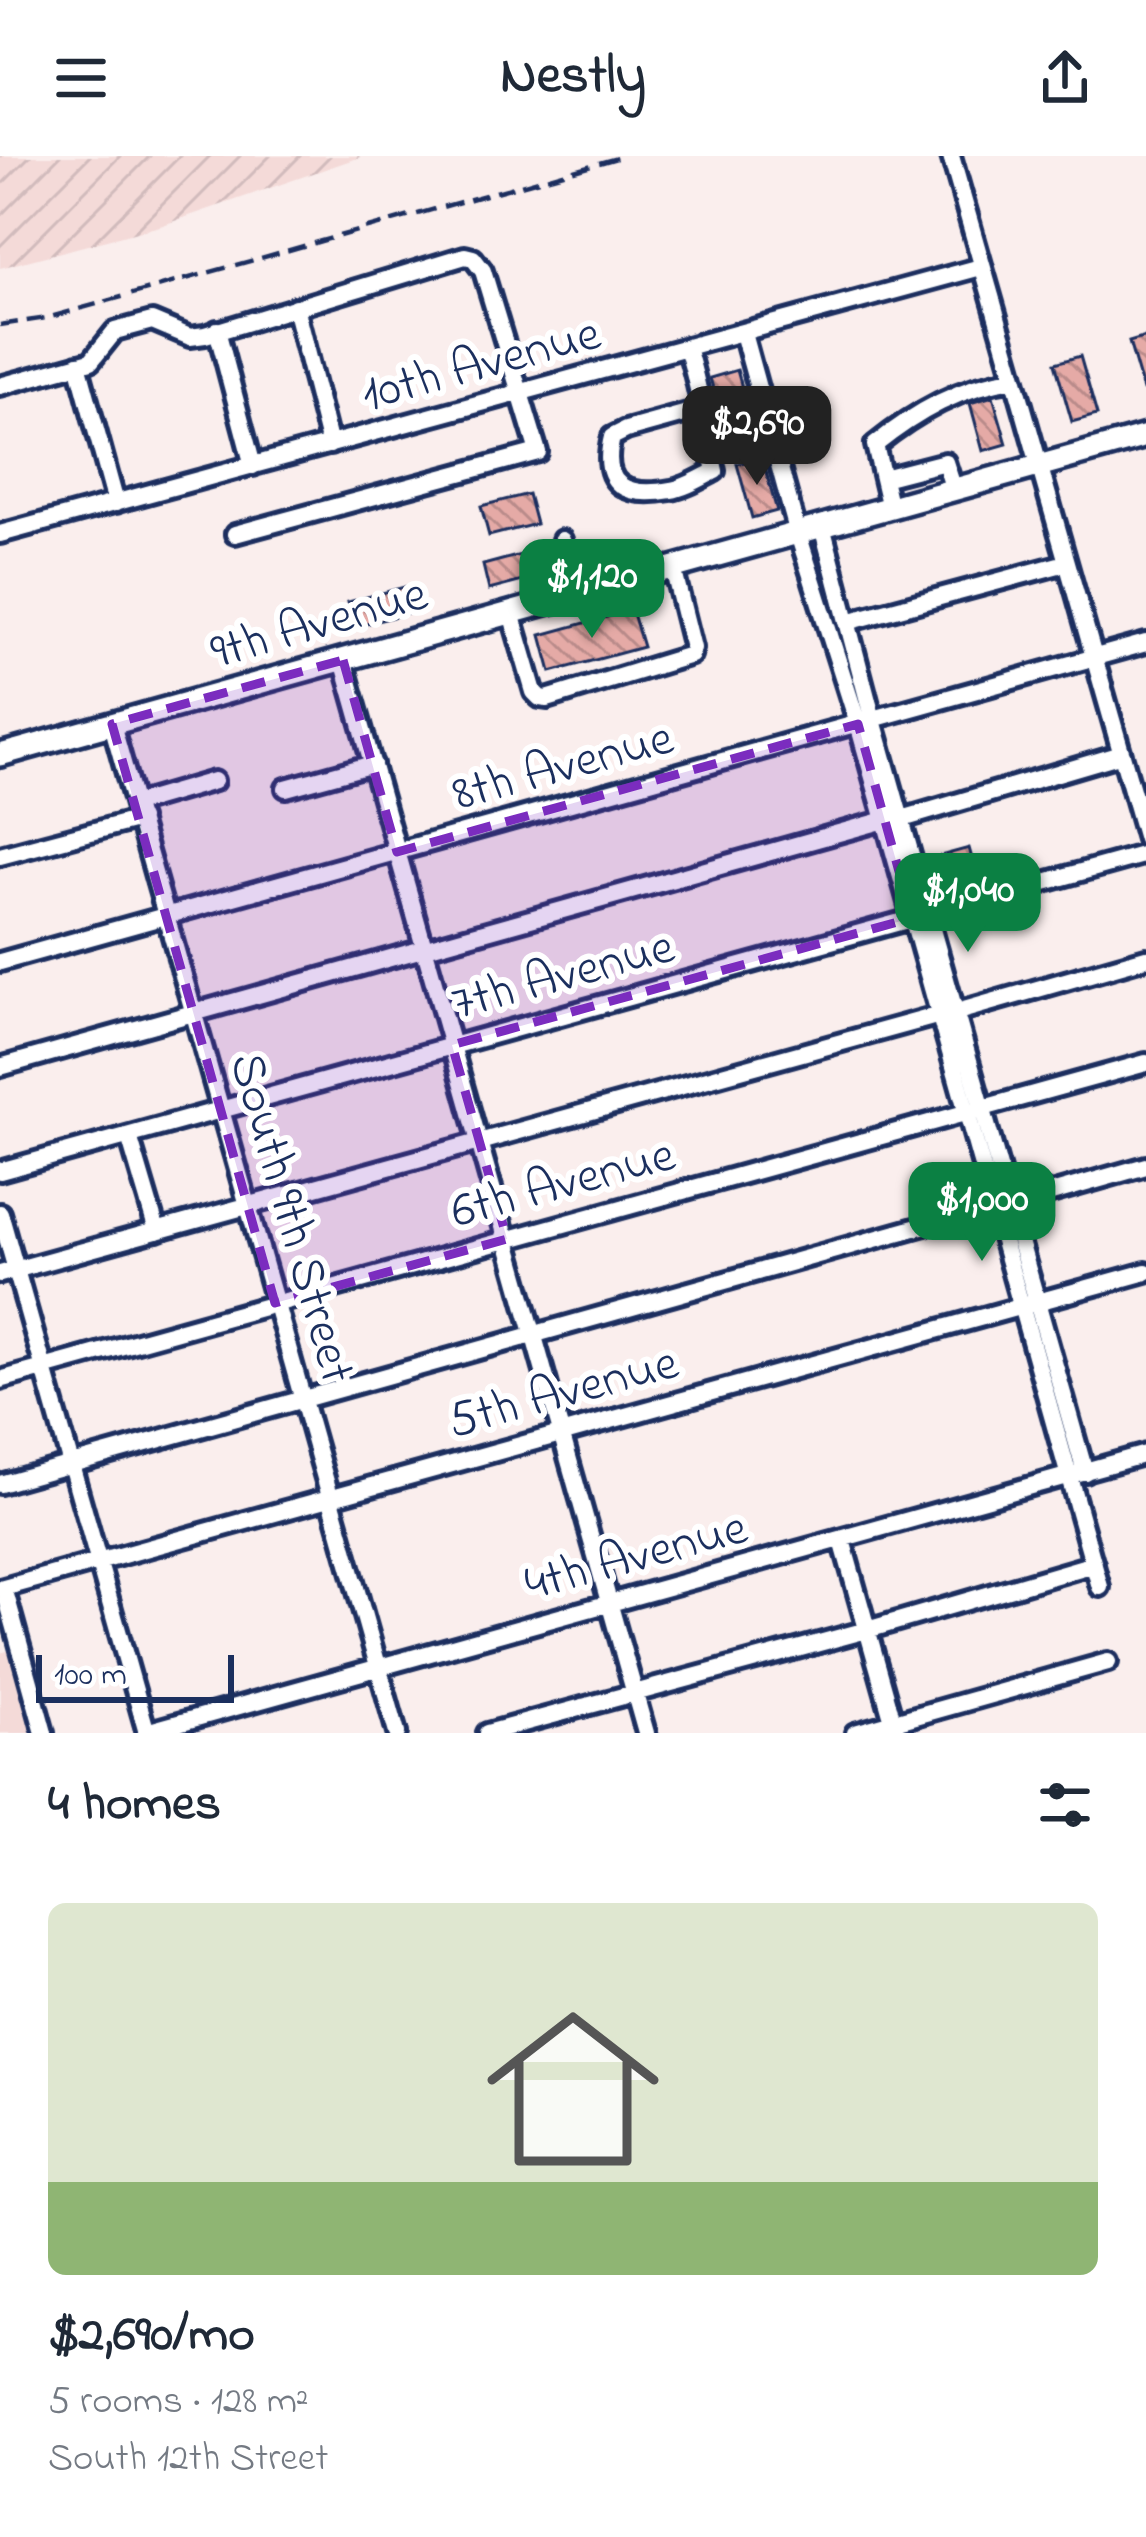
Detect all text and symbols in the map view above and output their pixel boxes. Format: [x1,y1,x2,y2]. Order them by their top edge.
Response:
text: Nestly [500,39,646,117]
icon: menu [48,45,114,111]
icon: share [1032,45,1098,111]
street label: 10th Avenue [353,298,610,434]
pin: $2,690 [659,386,855,488]
text: $2,690 [709,396,805,453]
pin: $1,120 [494,539,690,641]
text: $1,120 [546,549,638,606]
street label: 9th Avenue [203,559,437,692]
street label: 8th Avenue [445,703,682,834]
pin: $1,040 [870,853,1066,955]
text: $1,040 [922,863,1014,920]
street label: 7th Avenue [444,912,683,1043]
street label: South 9th Street [207,1045,373,1392]
street label: 6th Avenue [443,1119,684,1251]
pin: $1,000 [884,1162,1080,1264]
text: $1,000 [935,1172,1029,1229]
street label: 5th Avenue [440,1328,687,1461]
street label: 4th Avenue [517,1493,756,1624]
scale bar [36,1649,234,1702]
text: 100 m [54,1652,127,1700]
text: 4 homes [48,1768,221,1843]
icon: filters [1032,1772,1098,1838]
icon: home [465,1981,681,2197]
text: $2,690/mo [48,2299,255,2374]
text: 5 rooms · 128 m² [48,2374,309,2431]
text: South 12th Street [48,2431,328,2488]

